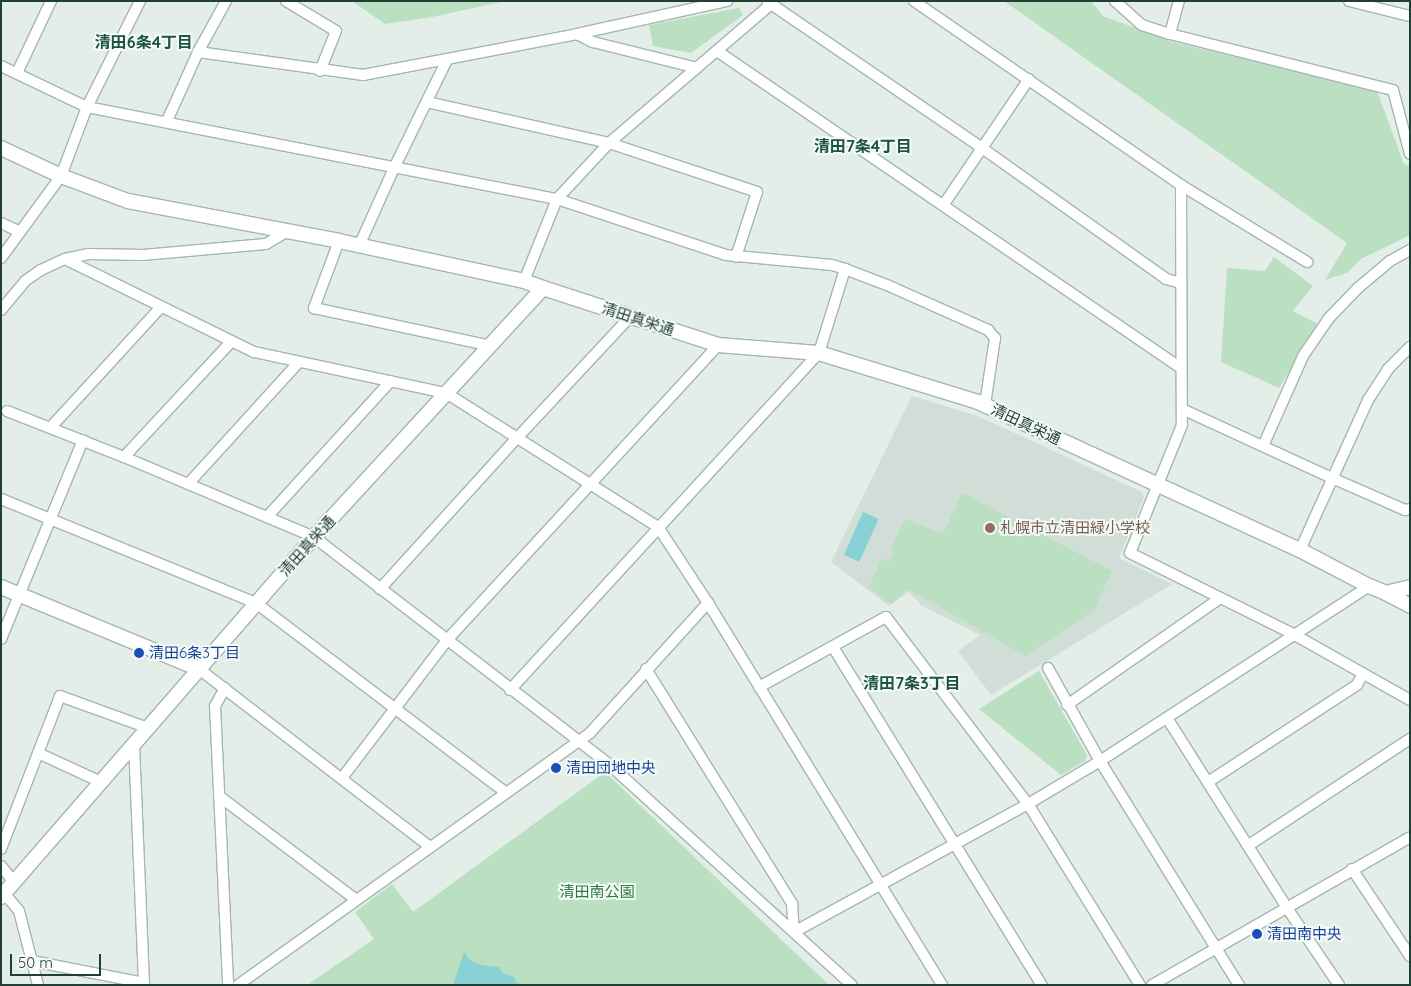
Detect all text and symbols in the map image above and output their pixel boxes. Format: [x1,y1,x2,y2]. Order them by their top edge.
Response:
district label: 清田6条4丁目 [95,32,193,52]
district label: 清田7条4丁目 [814,136,912,156]
street label: 清田真栄通 [600,299,676,339]
street label: 清田真栄通 [988,400,1064,448]
street label: 清田真栄通 [275,512,339,580]
place label: 札幌市立清田緑小学校 [1000,519,1150,537]
marker: 札幌市立清田緑小学校 [984,522,996,534]
place label: 清田6条3丁目 [149,644,240,662]
marker: 清田6条3丁目 [133,647,145,659]
district label: 清田7条3丁目 [863,673,961,693]
place label: 清田団地中央 [566,759,656,777]
marker: 清田団地中央 [550,762,562,774]
park label: 清田南公園 [560,883,634,901]
place label: 清田南中央 [1267,925,1342,943]
marker: 清田南中央 [1251,928,1263,940]
scale bar [12,944,104,976]
text: 50 m [18,953,53,972]

